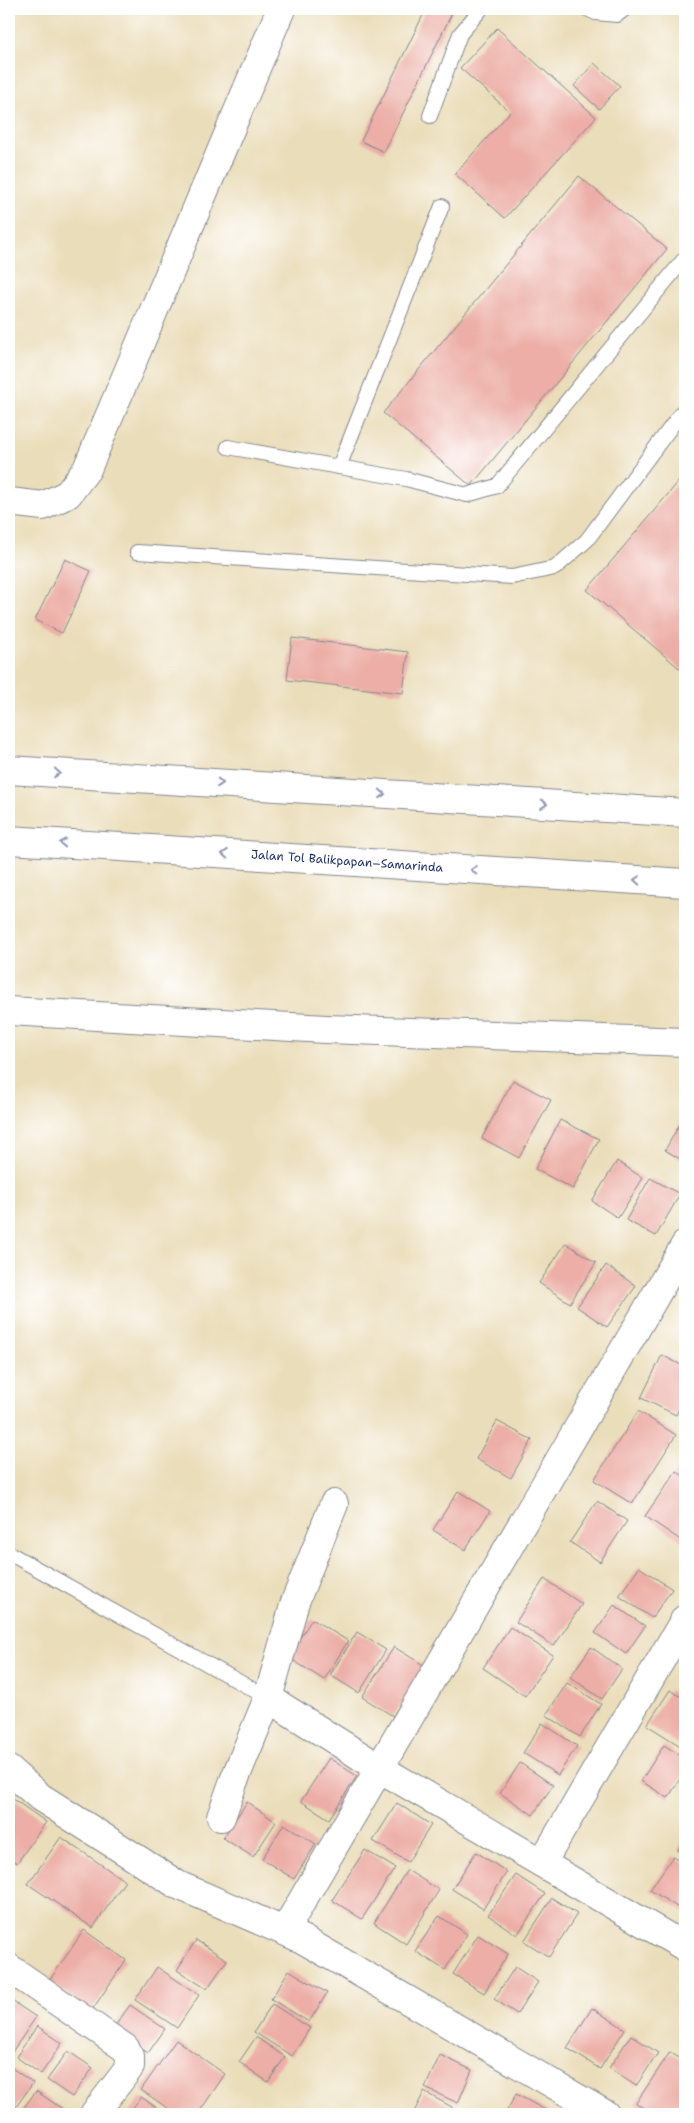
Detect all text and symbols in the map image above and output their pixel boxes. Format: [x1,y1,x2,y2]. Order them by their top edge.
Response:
one-way arrow [54,768,62,779]
one-way arrow [216,778,224,789]
one-way arrow [378,788,386,799]
one-way arrow [540,799,548,810]
one-way arrow [59,838,67,849]
street label: Jalan Tol Balikpapan–Samarinda [250,846,444,876]
one-way arrow [221,848,229,859]
one-way arrow [470,864,478,875]
one-way arrow [632,875,640,886]

